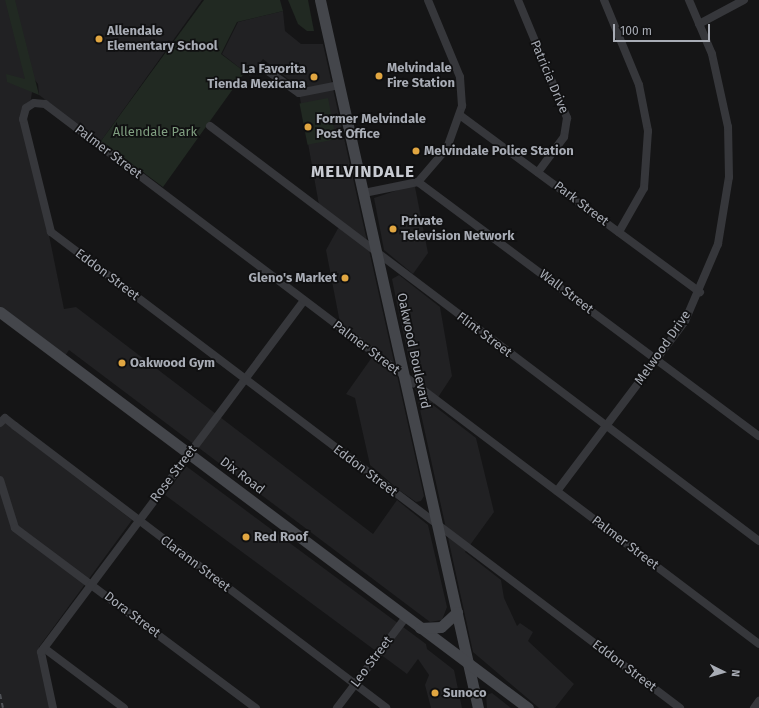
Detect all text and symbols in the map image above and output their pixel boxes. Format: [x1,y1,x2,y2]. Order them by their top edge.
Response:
scale bar [615,16,712,42]
place label: Allendale Elementary School [107,24,218,55]
text: 100 m [620,24,652,38]
marker: Allendale Elementary School [94,34,104,44]
street label: Patricia Drive [527,38,571,116]
place label: Melvindale Fire Station [387,61,455,92]
place label: La Favorita Tienda Mexicana [207,62,306,93]
marker: Melvindale Fire Station [374,71,384,81]
marker: La Favorita Tienda Mexicana [309,72,319,82]
place label: Former Melvindale Post Office [316,112,426,143]
street label: Palmer Street [72,122,144,182]
marker: Former Melvindale Post Office [303,122,313,132]
park label: Allendale Park [113,124,197,140]
place label: Melvindale Police Station [424,143,574,159]
marker: Melvindale Police Station [411,146,421,156]
district label: MELVINDALE [311,162,415,182]
street label: Park Street [551,178,611,230]
place label: Private Television Network [401,214,514,245]
marker: Private Television Network [388,224,398,234]
street label: Eddon Street [72,246,142,304]
street label: Wall Street [536,267,596,317]
place label: Gleno's Market [249,270,337,286]
marker: Gleno's Market [340,273,350,283]
street label: Oakwood Boulevard [393,292,433,410]
street label: Melwood Drive [632,308,694,388]
street label: Flint Street [453,309,515,361]
street label: Palmer Street [330,318,402,378]
place label: Oakwood Gym [130,355,215,371]
marker: Oakwood Gym [117,358,127,368]
street label: Rose Street [148,442,200,506]
street label: Eddon Street [330,442,400,500]
street label: Dix Road [217,454,267,498]
street label: Palmer Street [589,513,661,573]
place label: Red Roof [254,529,308,545]
marker: Red Roof [241,532,251,542]
street label: Clarann Street [157,533,233,595]
street label: Dora Street [101,589,163,641]
street label: Leo Street [348,634,396,690]
street label: Eddon Street [589,637,659,695]
north arrow [703,652,743,692]
text: N [729,669,742,677]
place label: Sunoco [443,685,487,701]
marker: Sunoco [430,688,440,698]

